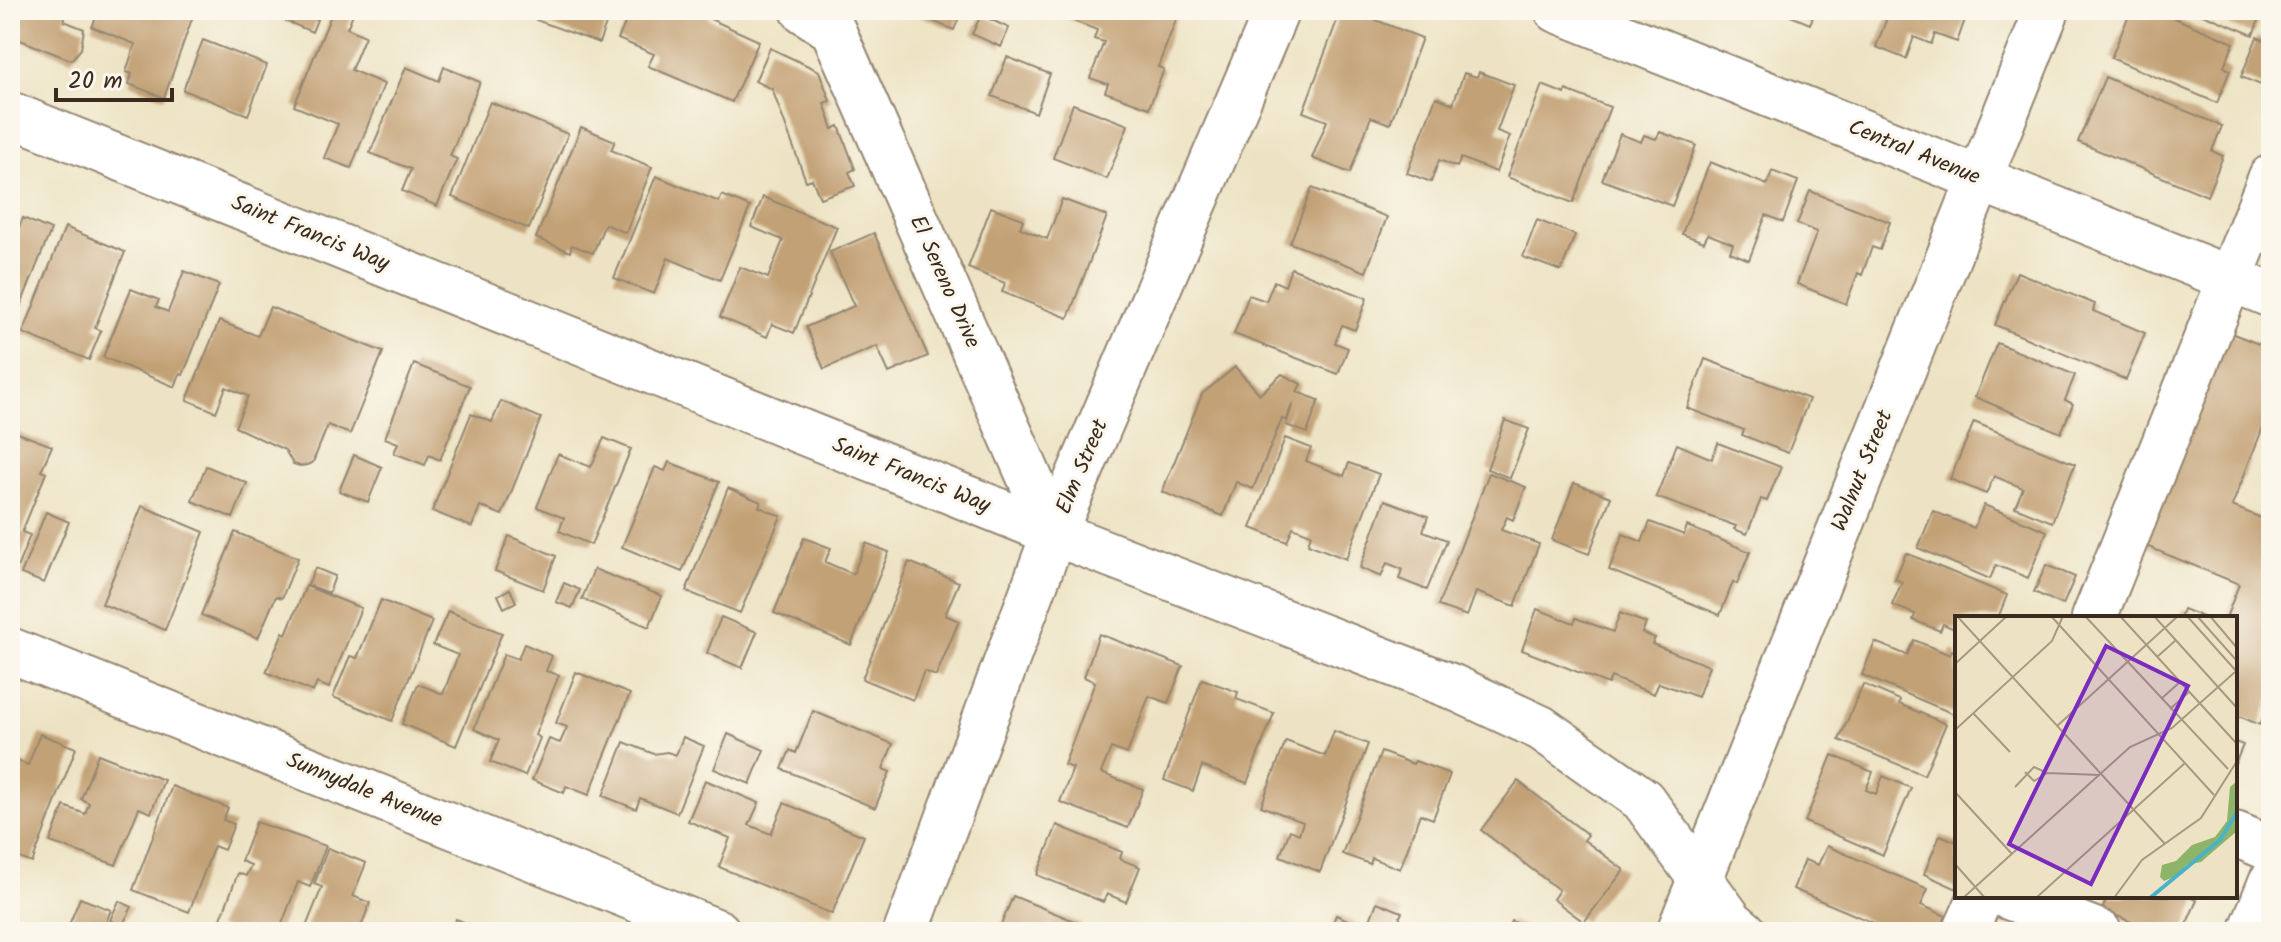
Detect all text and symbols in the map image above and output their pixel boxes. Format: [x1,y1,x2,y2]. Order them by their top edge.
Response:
scale bar [56,52,172,102]
text: 20 m [68,62,123,101]
street label: Central Avenue [1843,111,1986,195]
street label: Saint Francis Way [225,186,395,282]
street label: El Sereno Drive [899,210,989,354]
street label: Walnut Street [1823,404,1903,537]
street label: Elm Street [1047,414,1119,520]
street label: Saint Francis Way [826,428,996,524]
inset map [1955,616,2237,898]
street label: Sunnydale Avenue [280,744,448,838]

